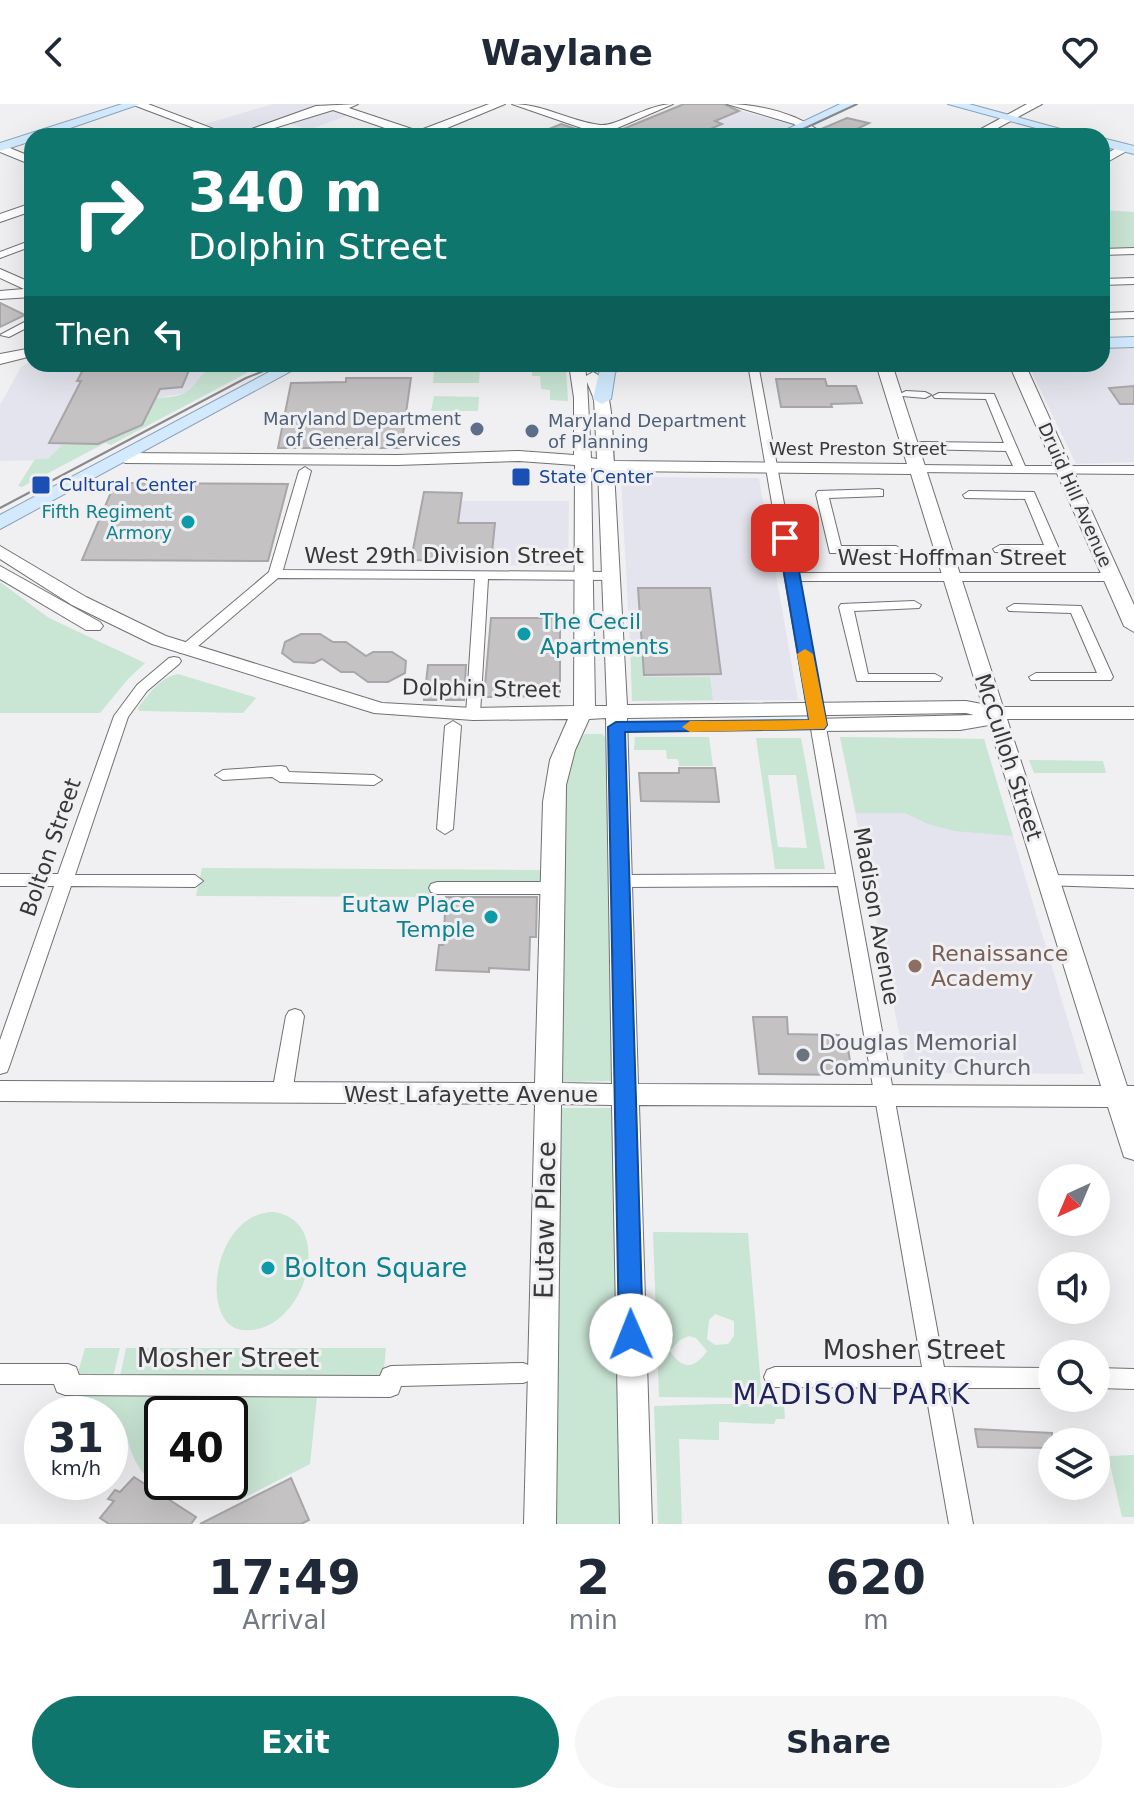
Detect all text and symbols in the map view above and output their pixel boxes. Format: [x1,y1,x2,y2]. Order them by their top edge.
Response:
icon: back [32,30,76,74]
icon: heart [1058,30,1102,74]
text: Waylane [481,32,653,73]
text: 340 m [188,159,383,224]
icon: right [56,160,160,264]
text: Dolphin Street [188,226,447,267]
icon: left [147,312,191,356]
text: Then [56,317,131,352]
place label: Maryland Department of General Services [263,408,461,450]
place label: Maryland Department of Planning [548,410,746,452]
street label: Druid Hill Avenue [1034,419,1117,570]
marker: Maryland Department of General Services [468,420,486,438]
marker: Maryland Department of Planning [523,422,541,440]
street label: West Preston Street [769,438,947,459]
marker: State Center [510,466,532,488]
place label: State Center [539,466,654,487]
marker: Cultural Center [30,474,52,496]
place label: Cultural Center [59,474,197,495]
place label: Fifth Regiment Armory [41,501,172,543]
pin [751,504,819,572]
marker: Fifth Regiment Armory [179,513,197,531]
icon: arrive [763,516,807,560]
street label: West 29th Division Street [304,543,584,568]
street label: West Hoffman Street [838,545,1067,570]
place label: The Cecil Apartments [539,609,669,659]
marker: The Cecil Apartments [515,625,533,643]
street label: McCulloh Street [970,671,1047,844]
street label: Dolphin Street [402,675,561,702]
street label: Bolton Street [15,774,86,920]
street label: Madison Avenue [849,825,904,1007]
place label: Eutaw Place Temple [342,892,475,942]
marker: Eutaw Place Temple [482,908,500,926]
place label: Renaissance Academy [931,941,1068,991]
marker: Renaissance Academy [906,957,924,975]
place label: Douglas Memorial Community Church [819,1030,1031,1080]
marker: Douglas Memorial Community Church [794,1046,812,1064]
street label: West Lafayette Avenue [344,1082,598,1107]
street label: Eutaw Place [529,1141,561,1299]
north arrow [1038,1164,1110,1236]
map controls [1038,1164,1110,1500]
button: sound [1038,1252,1110,1324]
place label: Bolton Square [284,1253,467,1283]
marker: Bolton Square [259,1259,277,1277]
position arrow [589,1293,673,1377]
street label: Mosher Street [823,1335,1005,1365]
button: search [1038,1340,1110,1412]
street label: Mosher Street [137,1343,319,1373]
district label: MADISON PARK [733,1378,971,1411]
speed limit sign: 40 [144,1396,248,1500]
text: 31 [48,1415,104,1461]
button: layers [1038,1428,1110,1500]
text: km/h [51,1456,101,1480]
text: 17:49 [208,1549,361,1605]
text: 2 [577,1549,610,1605]
text: 620 [826,1549,926,1605]
text: Arrival [242,1605,327,1635]
text: min [569,1605,618,1635]
text: m [863,1605,889,1635]
button: Exit [32,1696,559,1788]
button: Share [575,1696,1102,1788]

